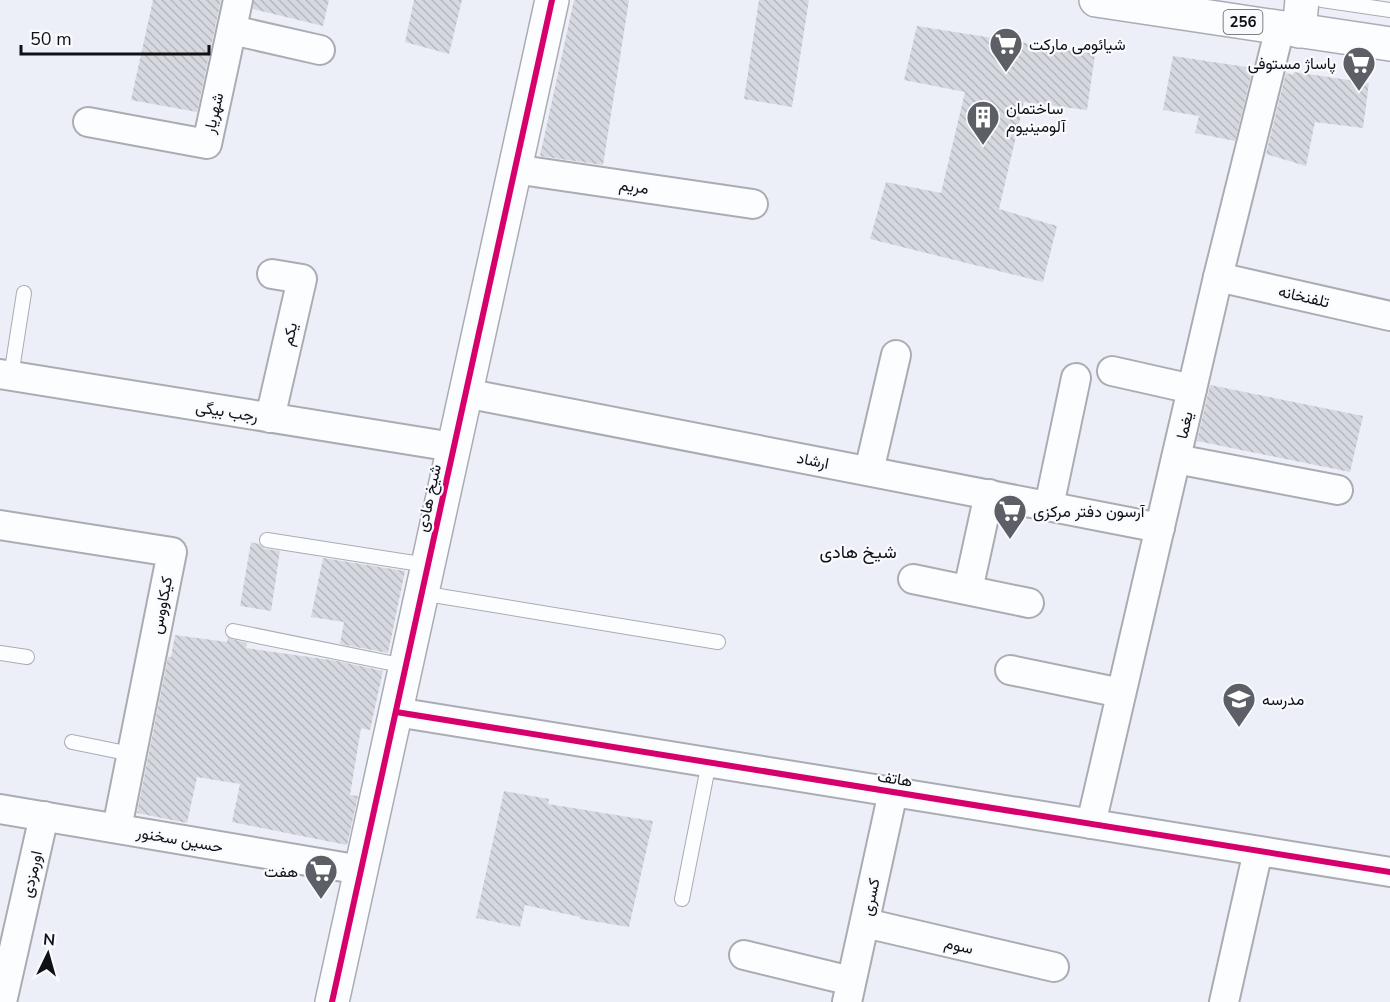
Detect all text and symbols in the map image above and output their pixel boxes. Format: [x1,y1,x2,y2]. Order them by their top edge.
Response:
road number: 256 [1224,10,1262,34]
scale bar [21,18,208,56]
supermarket icon: شیائومی مارکت [988,26,1024,73]
text: 50 m [30,27,72,51]
place label: شیائومی مارکت [1029,34,1126,56]
supermarket icon: پاساژ مستوفی [1341,45,1377,92]
place label: پاساژ مستوفی [1248,53,1336,75]
street label: شهریار [198,91,229,137]
place label: ساختمان آلومینیوم [1006,98,1067,138]
building icon: ساختمان آلومینیوم [965,99,1001,146]
street label: مریم [618,174,650,200]
street label: تلفنخانه [1276,280,1331,314]
street label: یکم [277,320,303,348]
street label: رجب بیگی [194,396,260,428]
street label: یغما [1171,409,1199,441]
street label: ارشاد [795,447,831,475]
street label: شیخ هادی [411,462,447,534]
supermarket icon: آرسون دفتر مرکزی [992,493,1028,540]
place label: آرسون دفتر مرکزی [1033,501,1146,523]
district label: شیخ هادی [819,540,897,564]
street label: کیکاووس [146,574,178,636]
school or university icon: مدرسه [1221,681,1257,728]
place label: مدرسه [1262,689,1304,711]
street label: هاتف [876,765,914,793]
street label: حسین سخنور [134,821,225,858]
street label: اورمزدی [16,849,48,900]
supermarket icon: هفت [303,853,339,900]
place label: هفت [264,861,298,883]
street label: کسری [856,876,886,918]
north arrow [18,924,78,984]
text: N [42,929,56,952]
street label: سوم [942,932,975,960]

